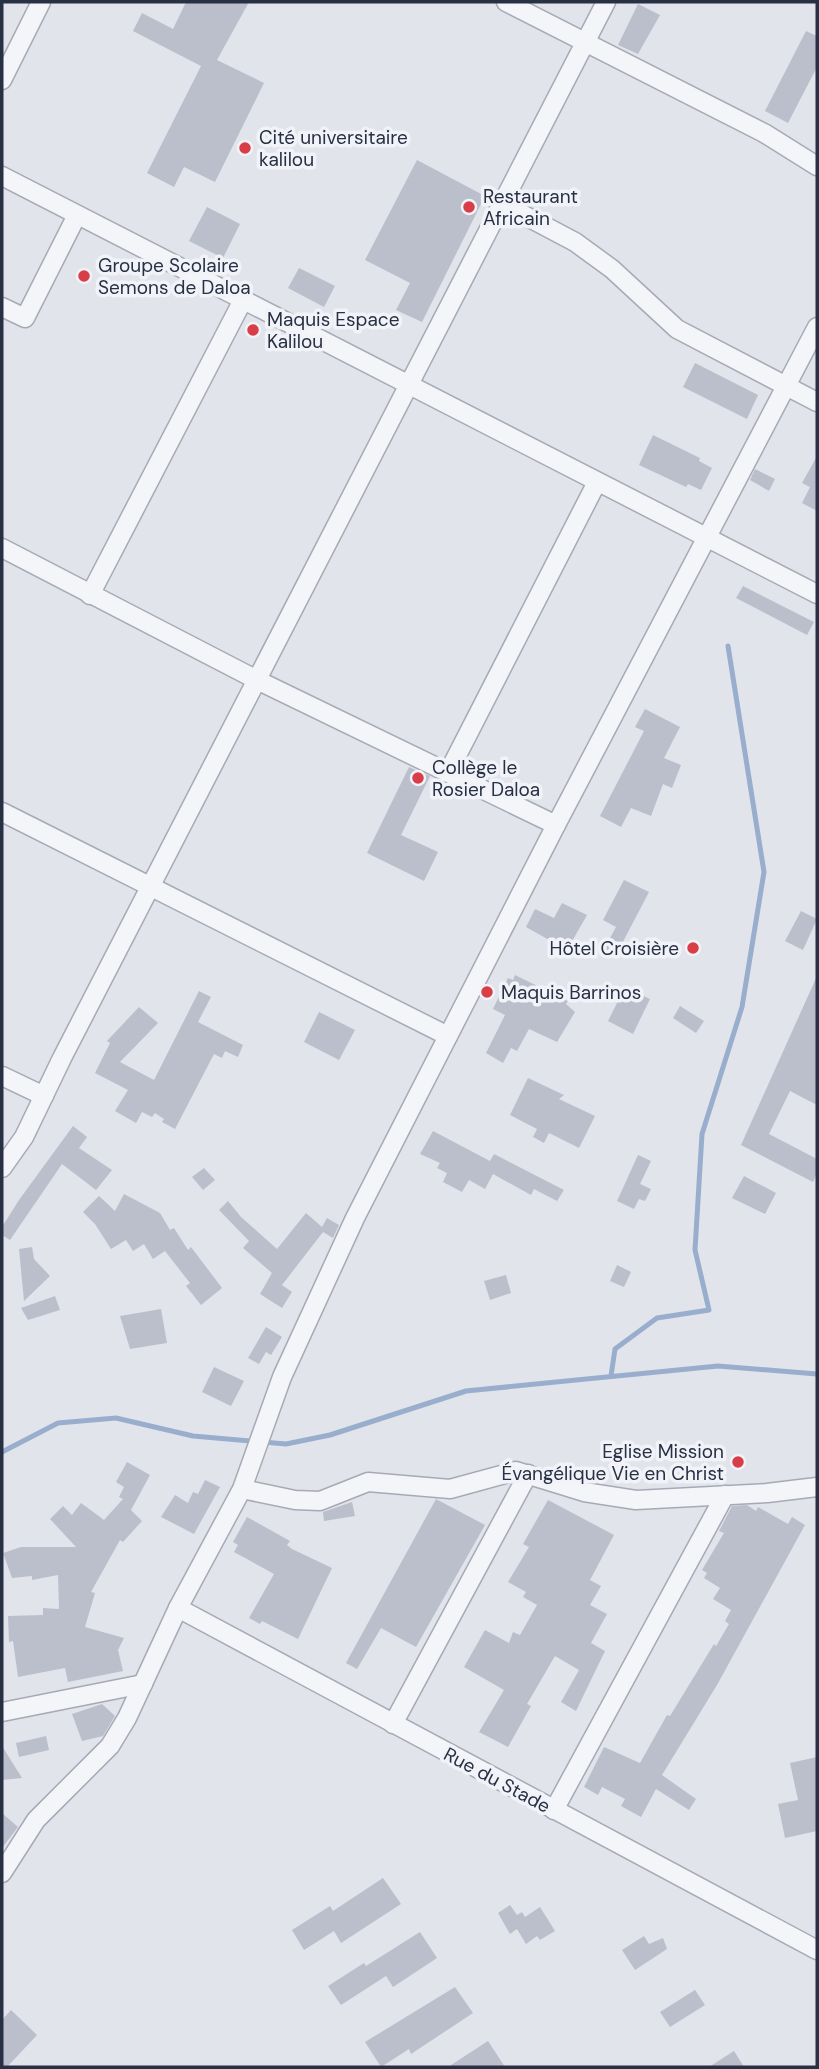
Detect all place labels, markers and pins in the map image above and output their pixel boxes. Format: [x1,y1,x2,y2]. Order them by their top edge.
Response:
place label: Cité universitaire kalilou [259,125,408,172]
marker: Cité universitaire kalilou [237,140,253,156]
place label: Restaurant Africain [483,184,578,231]
marker: Restaurant Africain [461,199,477,215]
place label: Groupe Scolaire Semons de Daloa [98,253,251,300]
marker: Groupe Scolaire Semons de Daloa [76,268,92,284]
place label: Maquis Espace Kalilou [267,307,399,354]
marker: Maquis Espace Kalilou [245,322,261,338]
place label: Collège le Rosier Daloa [432,755,540,802]
marker: Collège le Rosier Daloa [410,770,426,786]
place label: Hôtel Croisière [549,936,679,961]
marker: Hôtel Croisière [685,940,701,956]
place label: Maquis Barrinos [501,980,641,1005]
marker: Maquis Barrinos [479,984,495,1000]
place label: Eglise Mission Évangélique Vie en Christ [501,1439,724,1486]
marker: Eglise Mission Évangélique Vie en Christ [730,1454,746,1470]

